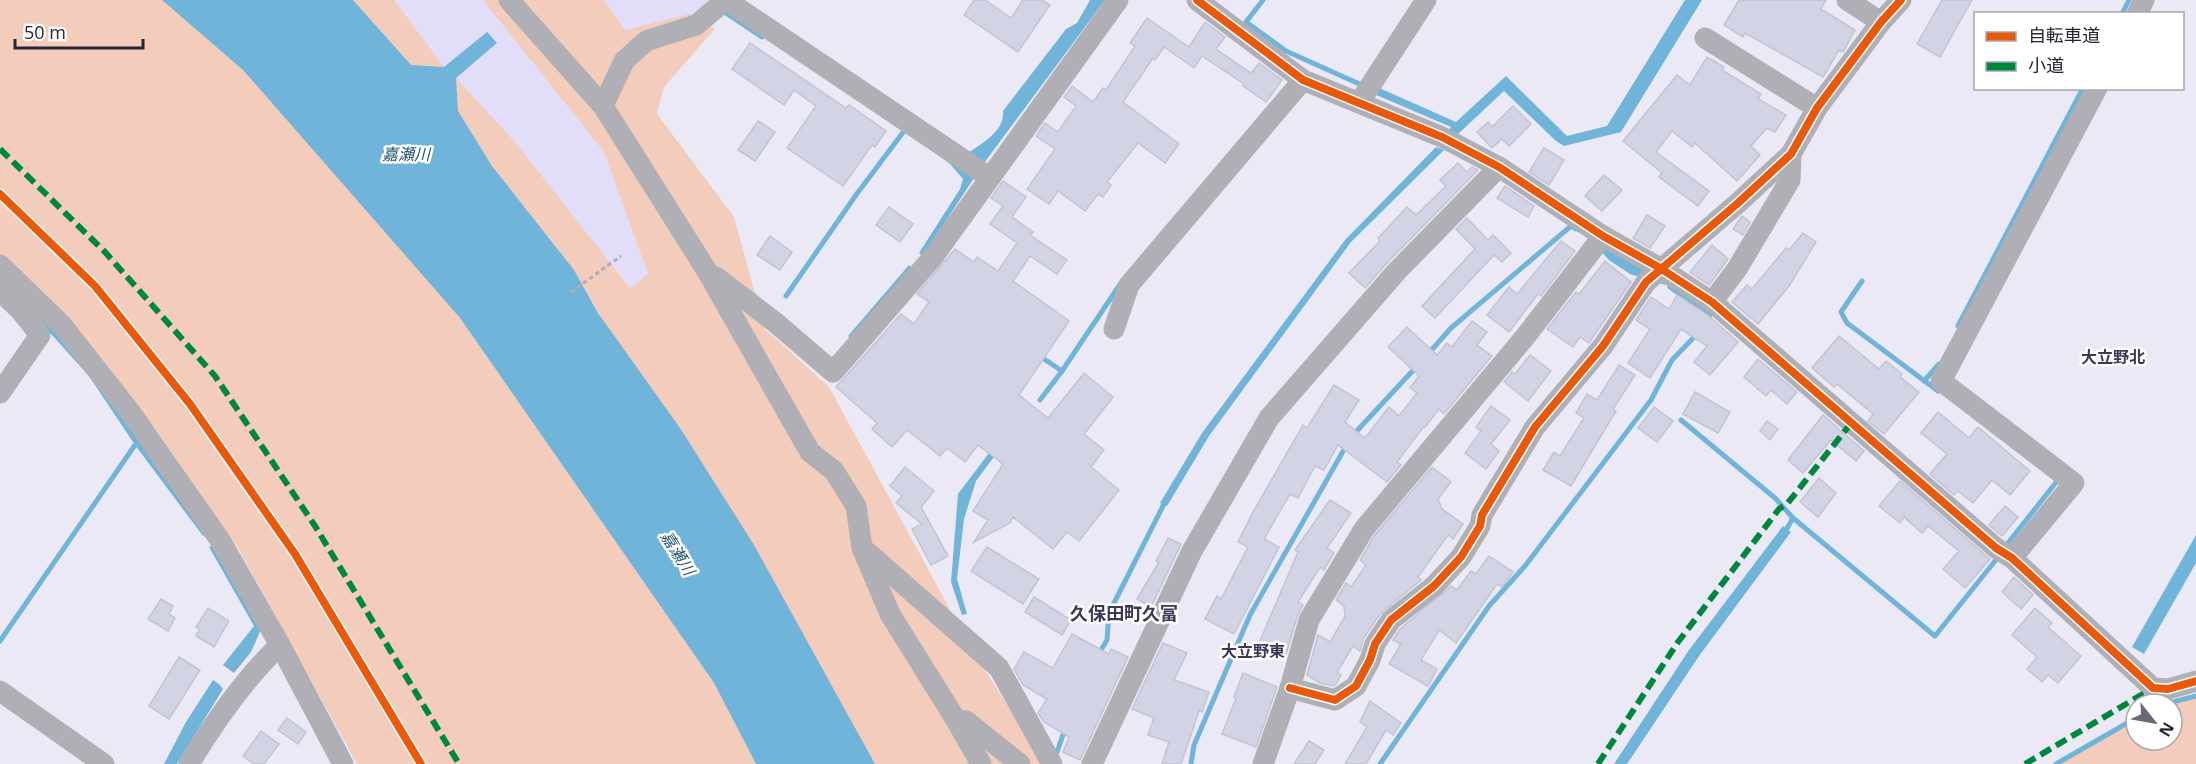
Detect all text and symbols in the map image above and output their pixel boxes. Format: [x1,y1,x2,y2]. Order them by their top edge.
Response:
scale bar [15,12,142,50]
legend [1974,12,2184,90]
text: 50 m [24,20,66,44]
text: 自転車道 [2028,23,2100,47]
text: 小道 [2028,53,2064,77]
water label: 嘉瀬川 [382,143,432,165]
district label: 大立野北 [2081,346,2145,368]
water label: 嘉瀬川 [656,527,701,581]
district label: 久保田町久富 [1070,601,1178,625]
district label: 大立野東 [1221,640,1285,662]
north arrow [2124,692,2184,752]
text: N [2154,718,2180,741]

